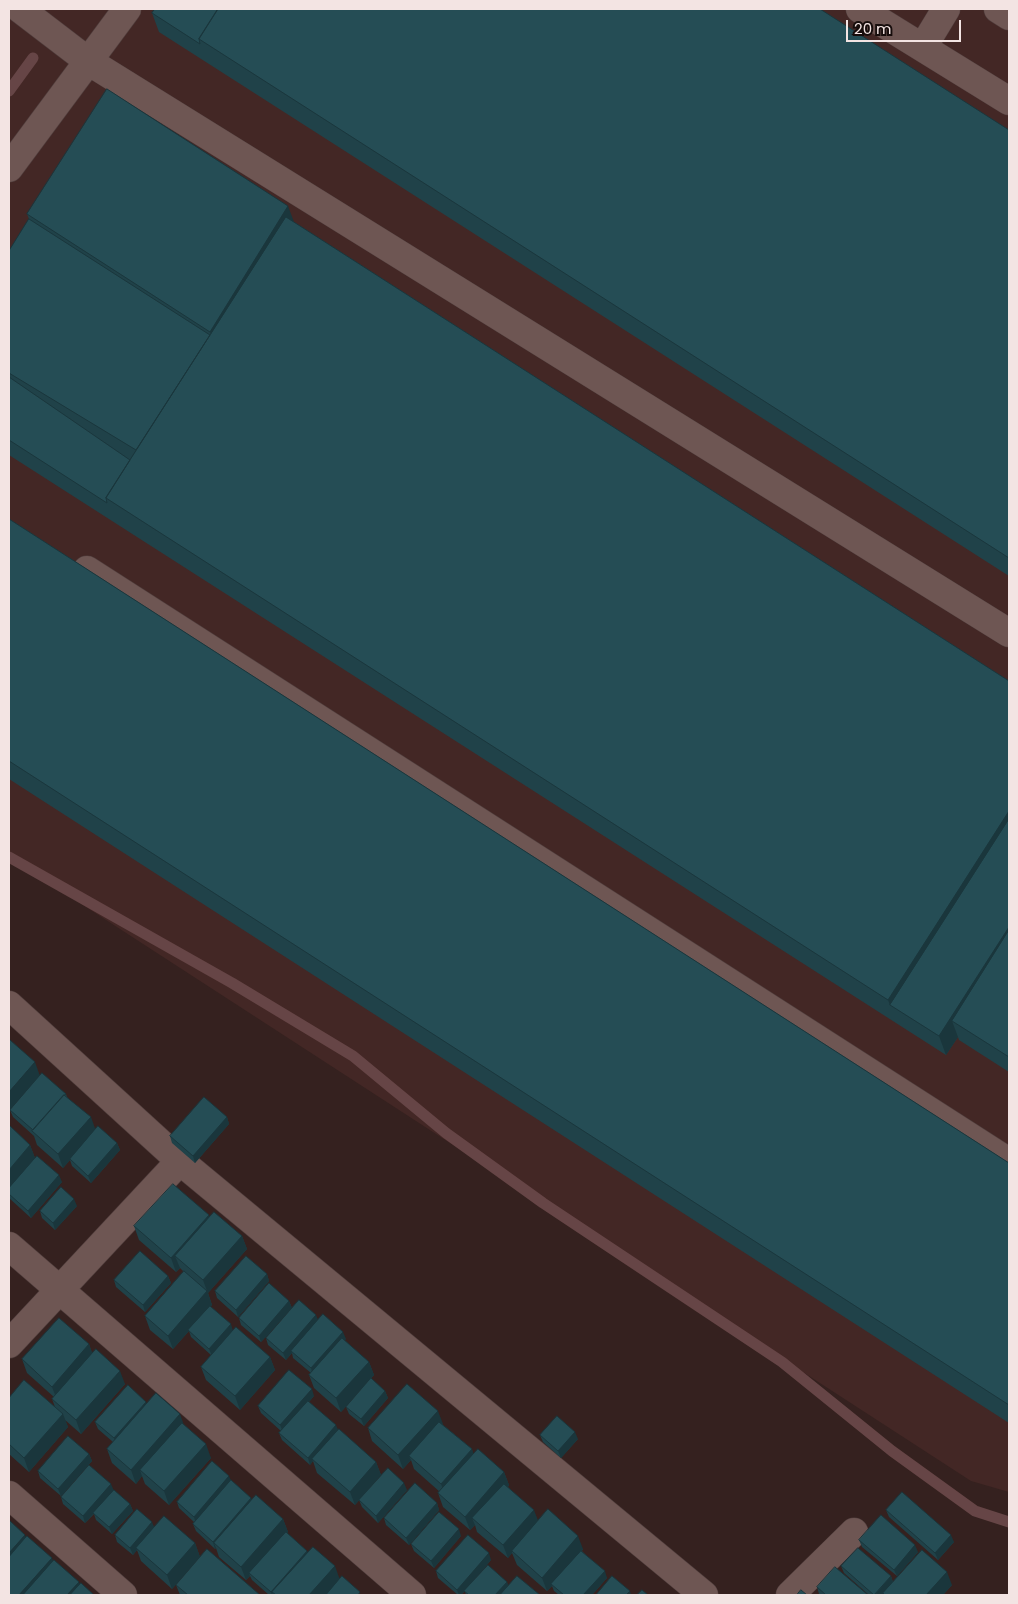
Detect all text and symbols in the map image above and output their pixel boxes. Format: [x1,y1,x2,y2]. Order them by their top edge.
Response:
scale bar [848,10,963,42]
text: 20 m [854,18,892,39]

